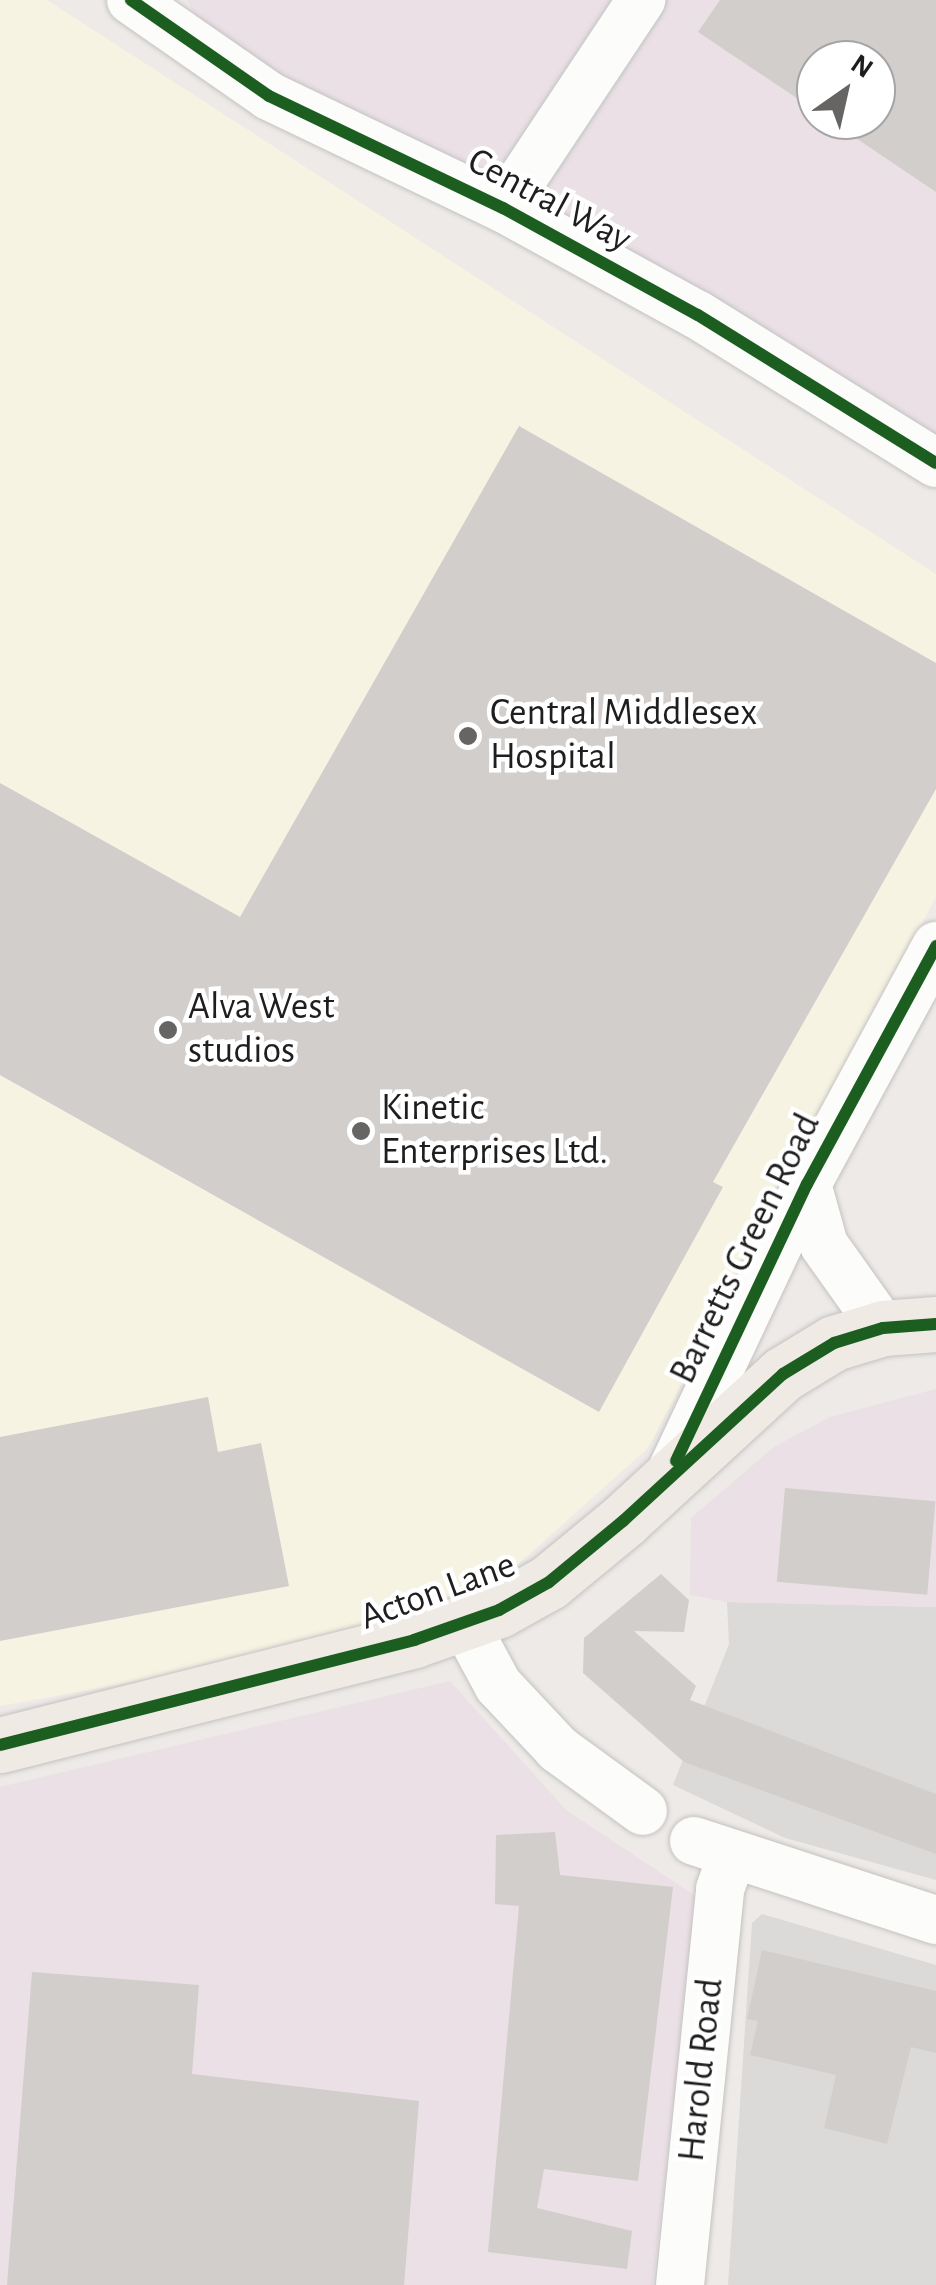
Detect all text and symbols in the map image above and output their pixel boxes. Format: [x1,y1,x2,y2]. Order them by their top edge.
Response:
north arrow [796,40,896,140]
text: N [846,50,878,84]
street label: Central Way [459,139,639,263]
place label: Central Middlesex Hospital [490,691,757,781]
marker: Central Middlesex Hospital [455,723,481,749]
place label: Alva West studios [188,985,335,1074]
marker: Alva West studios [157,1019,179,1041]
place label: Kinetic Enterprises Ltd. [381,1086,608,1176]
street label: Barretts Green Road [661,1106,831,1392]
marker: Kinetic Enterprises Ltd. [350,1120,372,1142]
street label: Acton Lane [354,1543,522,1641]
street label: Harold Road [670,1976,734,2164]

